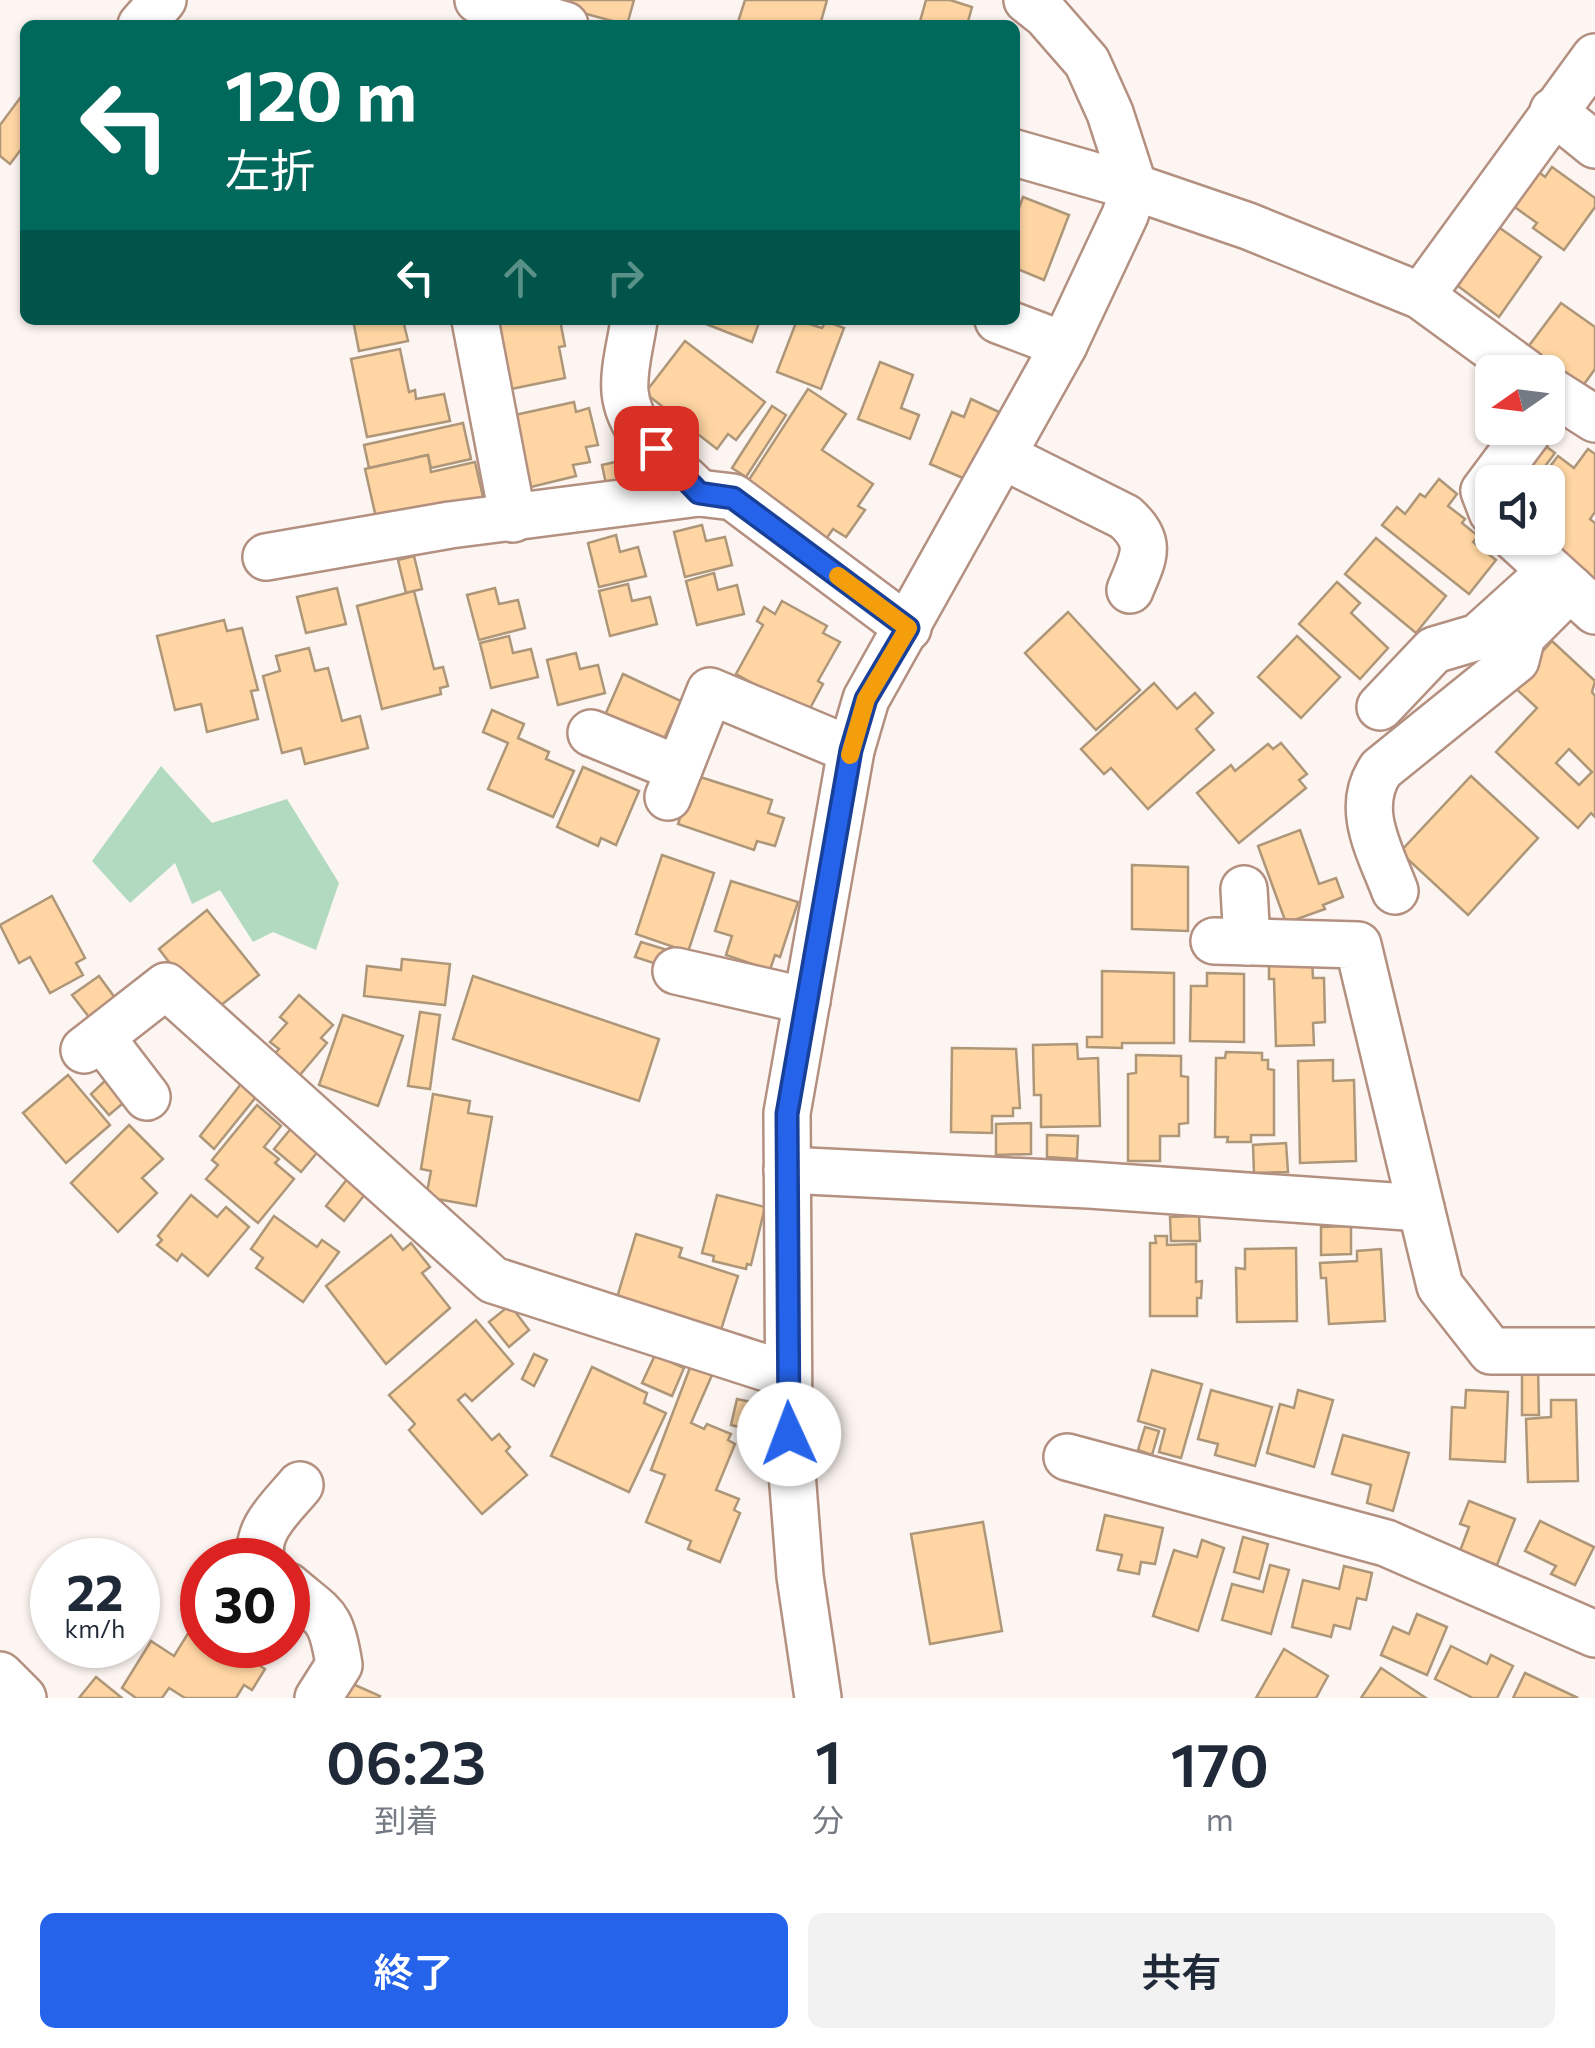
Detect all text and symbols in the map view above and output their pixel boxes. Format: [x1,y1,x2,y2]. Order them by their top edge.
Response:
text: 120 m [225,50,417,135]
icon: left [60,60,190,190]
text: 左折 [225,141,315,196]
icon: left [388,250,443,305]
icon: ahead [493,250,548,305]
icon: right [598,250,653,305]
north arrow [1475,355,1565,445]
map controls [1475,355,1565,555]
pin [614,406,699,491]
icon: arrive [629,421,684,476]
button: sound [1475,465,1565,555]
position arrow [737,1382,841,1486]
speed limit sign: 30 [180,1538,310,1668]
text: 22 [67,1560,123,1621]
text: km/h [65,1613,125,1643]
text: 06:23 [326,1723,486,1796]
text: 1 [815,1723,842,1796]
text: 170 [1170,1726,1269,1799]
text: m [1206,1798,1234,1838]
text: 到着 [374,1799,438,1839]
text: 分 [812,1799,844,1839]
button: 終了 [40,1913,788,2028]
button: 共有 [808,1913,1555,2028]

